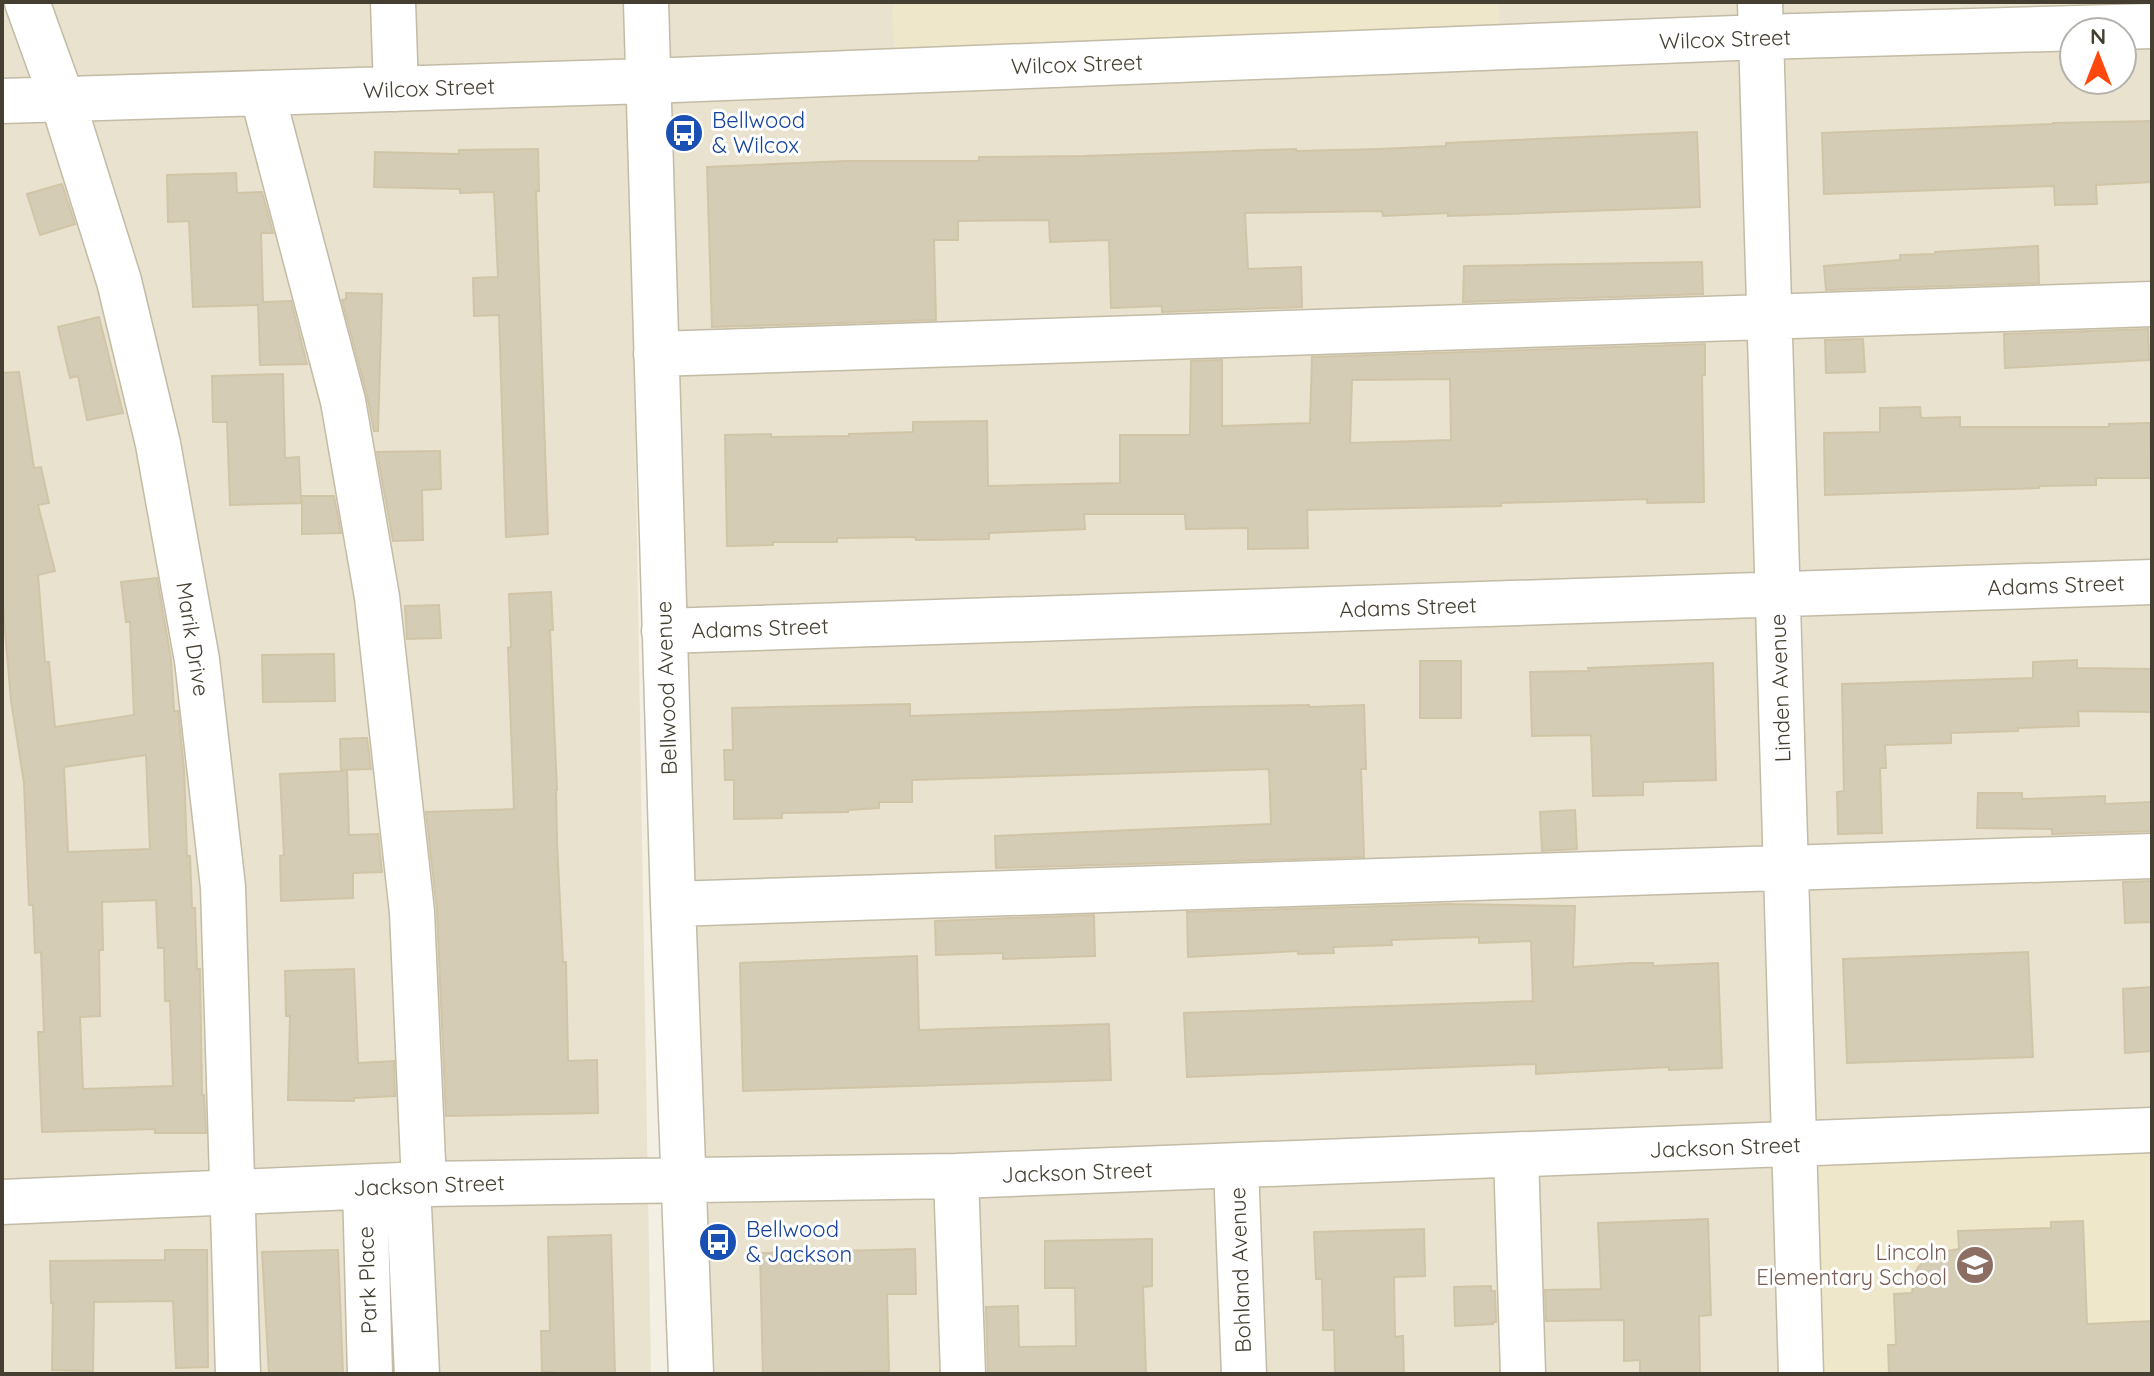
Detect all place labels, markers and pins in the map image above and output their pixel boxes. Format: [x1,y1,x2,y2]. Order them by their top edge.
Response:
place label: Bellwood & Wilcox [712,106,805,159]
bus stop icon: Bellwood & Wilcox [663,112,705,154]
place label: Bellwood & Jackson [746,1215,852,1268]
bus stop icon: Bellwood & Jackson [697,1221,739,1263]
place label: Lincoln Elementary School [1756,1238,1947,1291]
school or university icon: Lincoln Elementary School [1954,1244,1996,1286]

